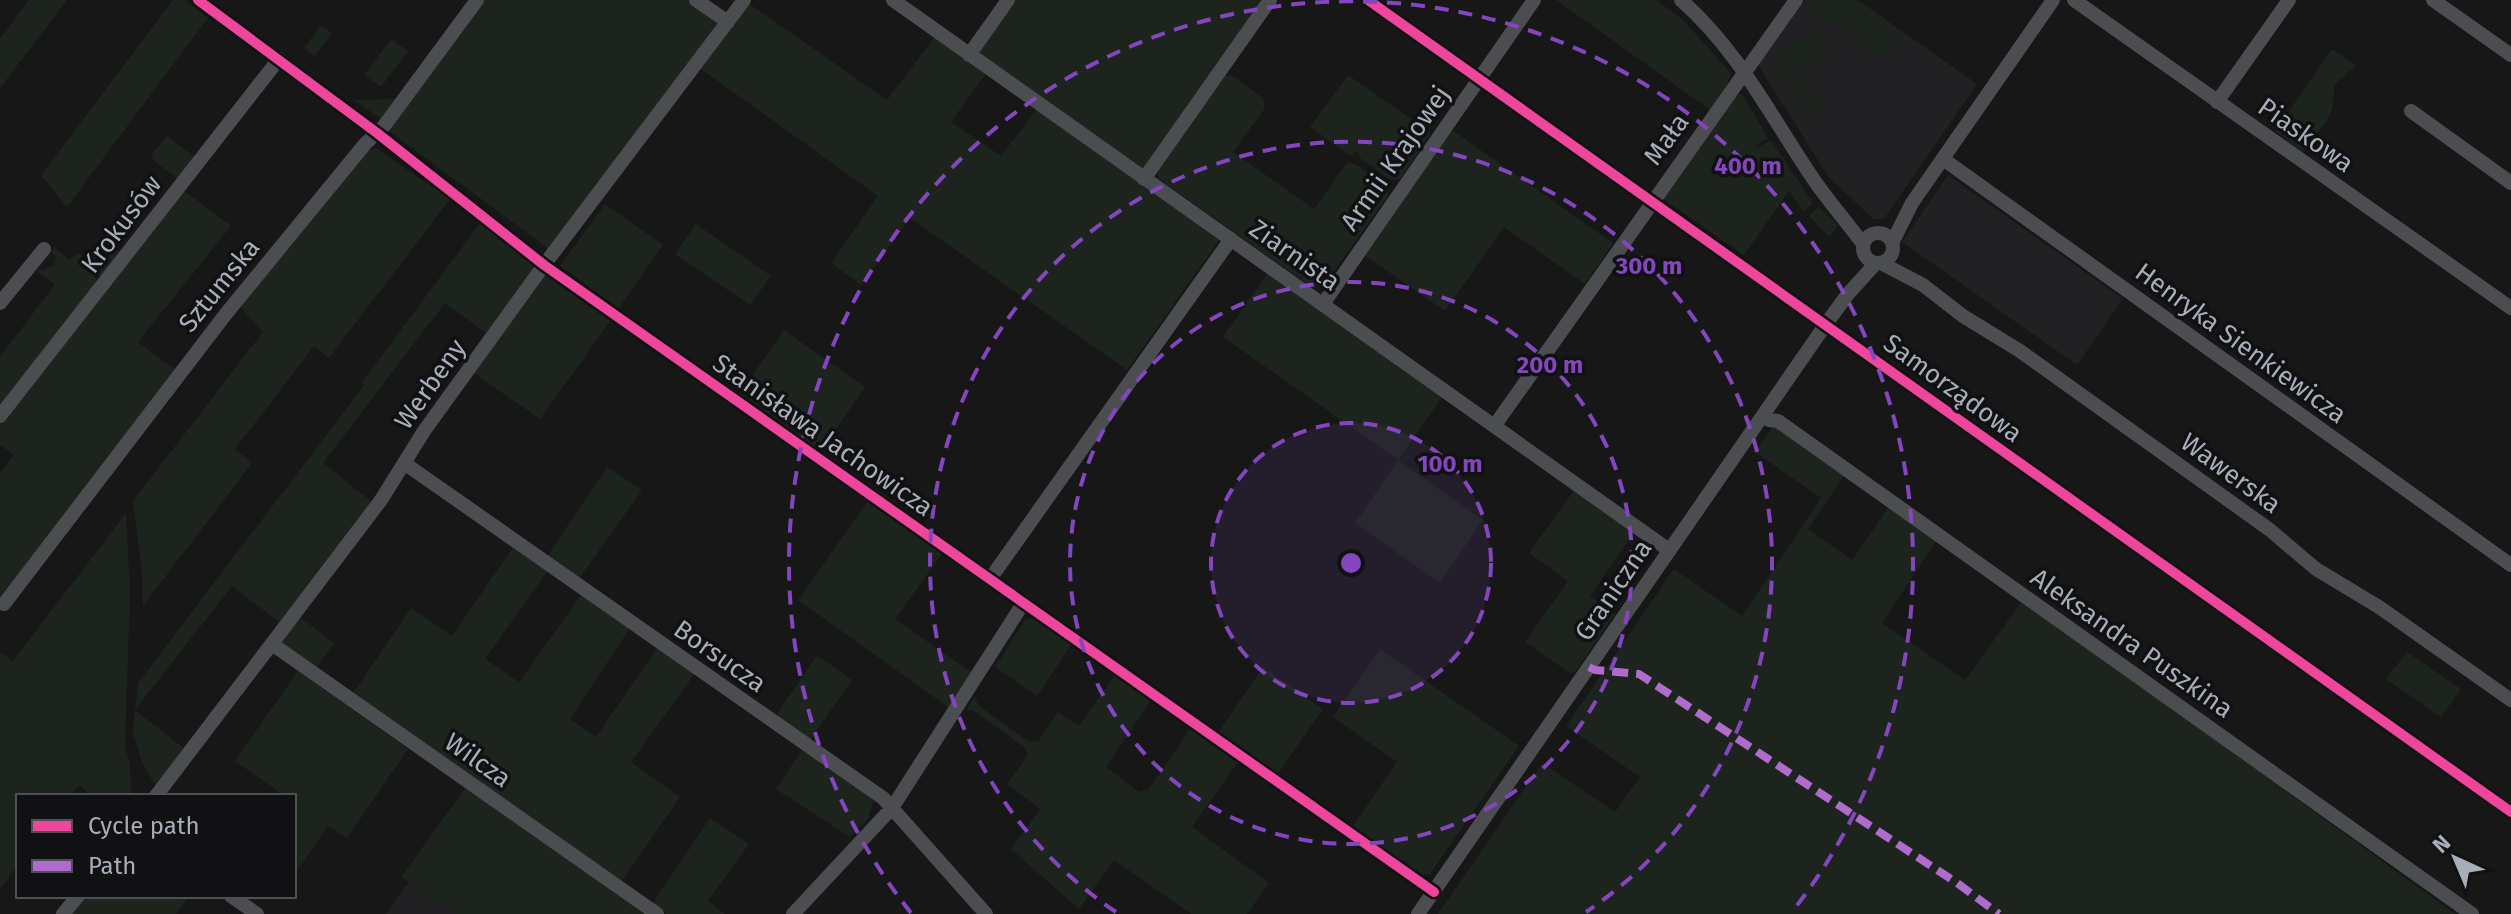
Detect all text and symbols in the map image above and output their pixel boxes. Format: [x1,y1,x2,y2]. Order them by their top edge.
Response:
street label: Armii Krajowej [1334,80,1457,237]
street label: Piaskowa [2252,91,2359,179]
street label: Mała [1637,107,1695,171]
text: 400 m [1714,152,1782,180]
street label: Krokusów [75,169,168,279]
street label: Ziarnista [1244,213,1346,298]
street label: Sztumska [172,232,266,338]
text: 300 m [1615,252,1682,280]
street label: Henryka Sienkiewicza [2129,256,2352,430]
street label: Samorządowa [1877,328,2028,449]
street label: Werbeny [388,333,473,435]
street label: Stanisława Jachowicza [707,348,939,523]
text: 200 m [1517,351,1583,379]
street label: Wawerska [2175,427,2287,520]
text: 100 m [1417,450,1483,478]
street label: Graniczna [1568,534,1659,647]
centre of rings [1337,549,1365,577]
street label: Aleksandra Puszkina [2025,562,2239,725]
street label: Borsucza [668,613,772,699]
street label: Wilcza [439,727,517,794]
legend [16,794,296,898]
text: Cycle path [88,812,200,840]
north arrow [2415,818,2495,898]
text: N [2427,829,2456,859]
text: Path [88,852,136,880]

